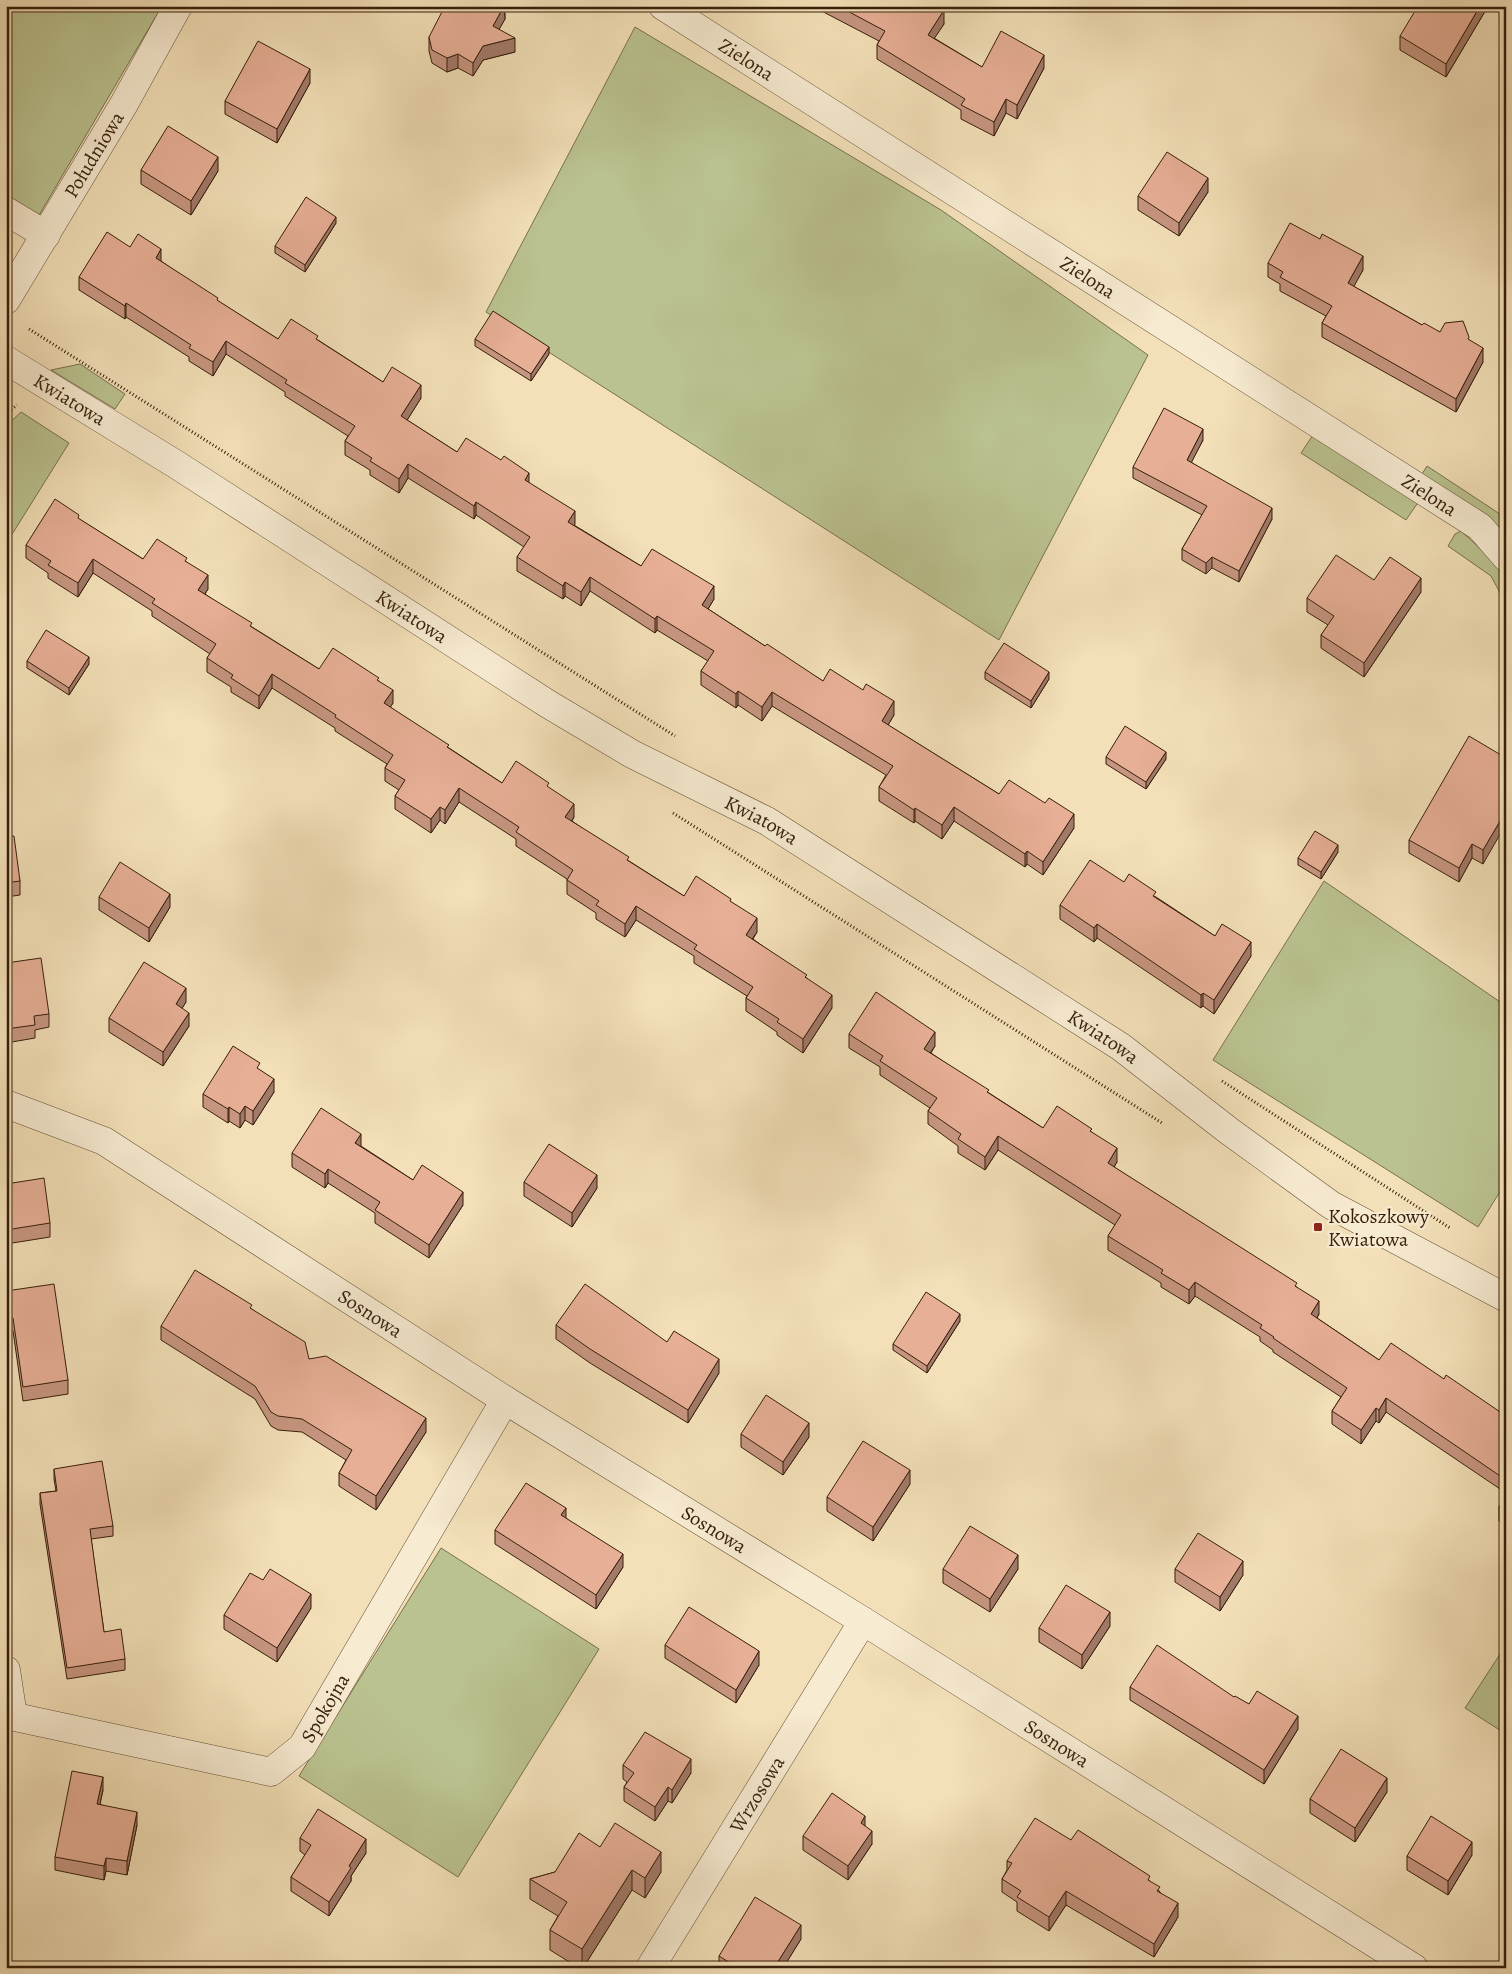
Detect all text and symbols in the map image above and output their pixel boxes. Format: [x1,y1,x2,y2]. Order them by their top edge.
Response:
street label: Zielona [713,31,780,87]
street label: Południowa [57,106,130,203]
street label: Zielona [1055,249,1122,305]
street label: Kwiatowa [29,367,112,432]
street label: Zielona [1396,467,1463,523]
street label: Kwiatowa [371,583,454,650]
street label: Kwiatowa [720,789,804,851]
street label: Kwiatowa [1063,1003,1145,1070]
place label: Kokoszkowy Kwiatowa [1328,1203,1430,1253]
marker: Kokoszkowy Kwiatowa [1312,1221,1324,1233]
street label: Sosnowa [333,1282,409,1344]
street label: Sosnowa [677,1499,752,1560]
street label: Spokojna [294,1668,356,1748]
street label: Sosnowa [1019,1713,1095,1774]
street label: Wrzosowa [722,1750,791,1838]

